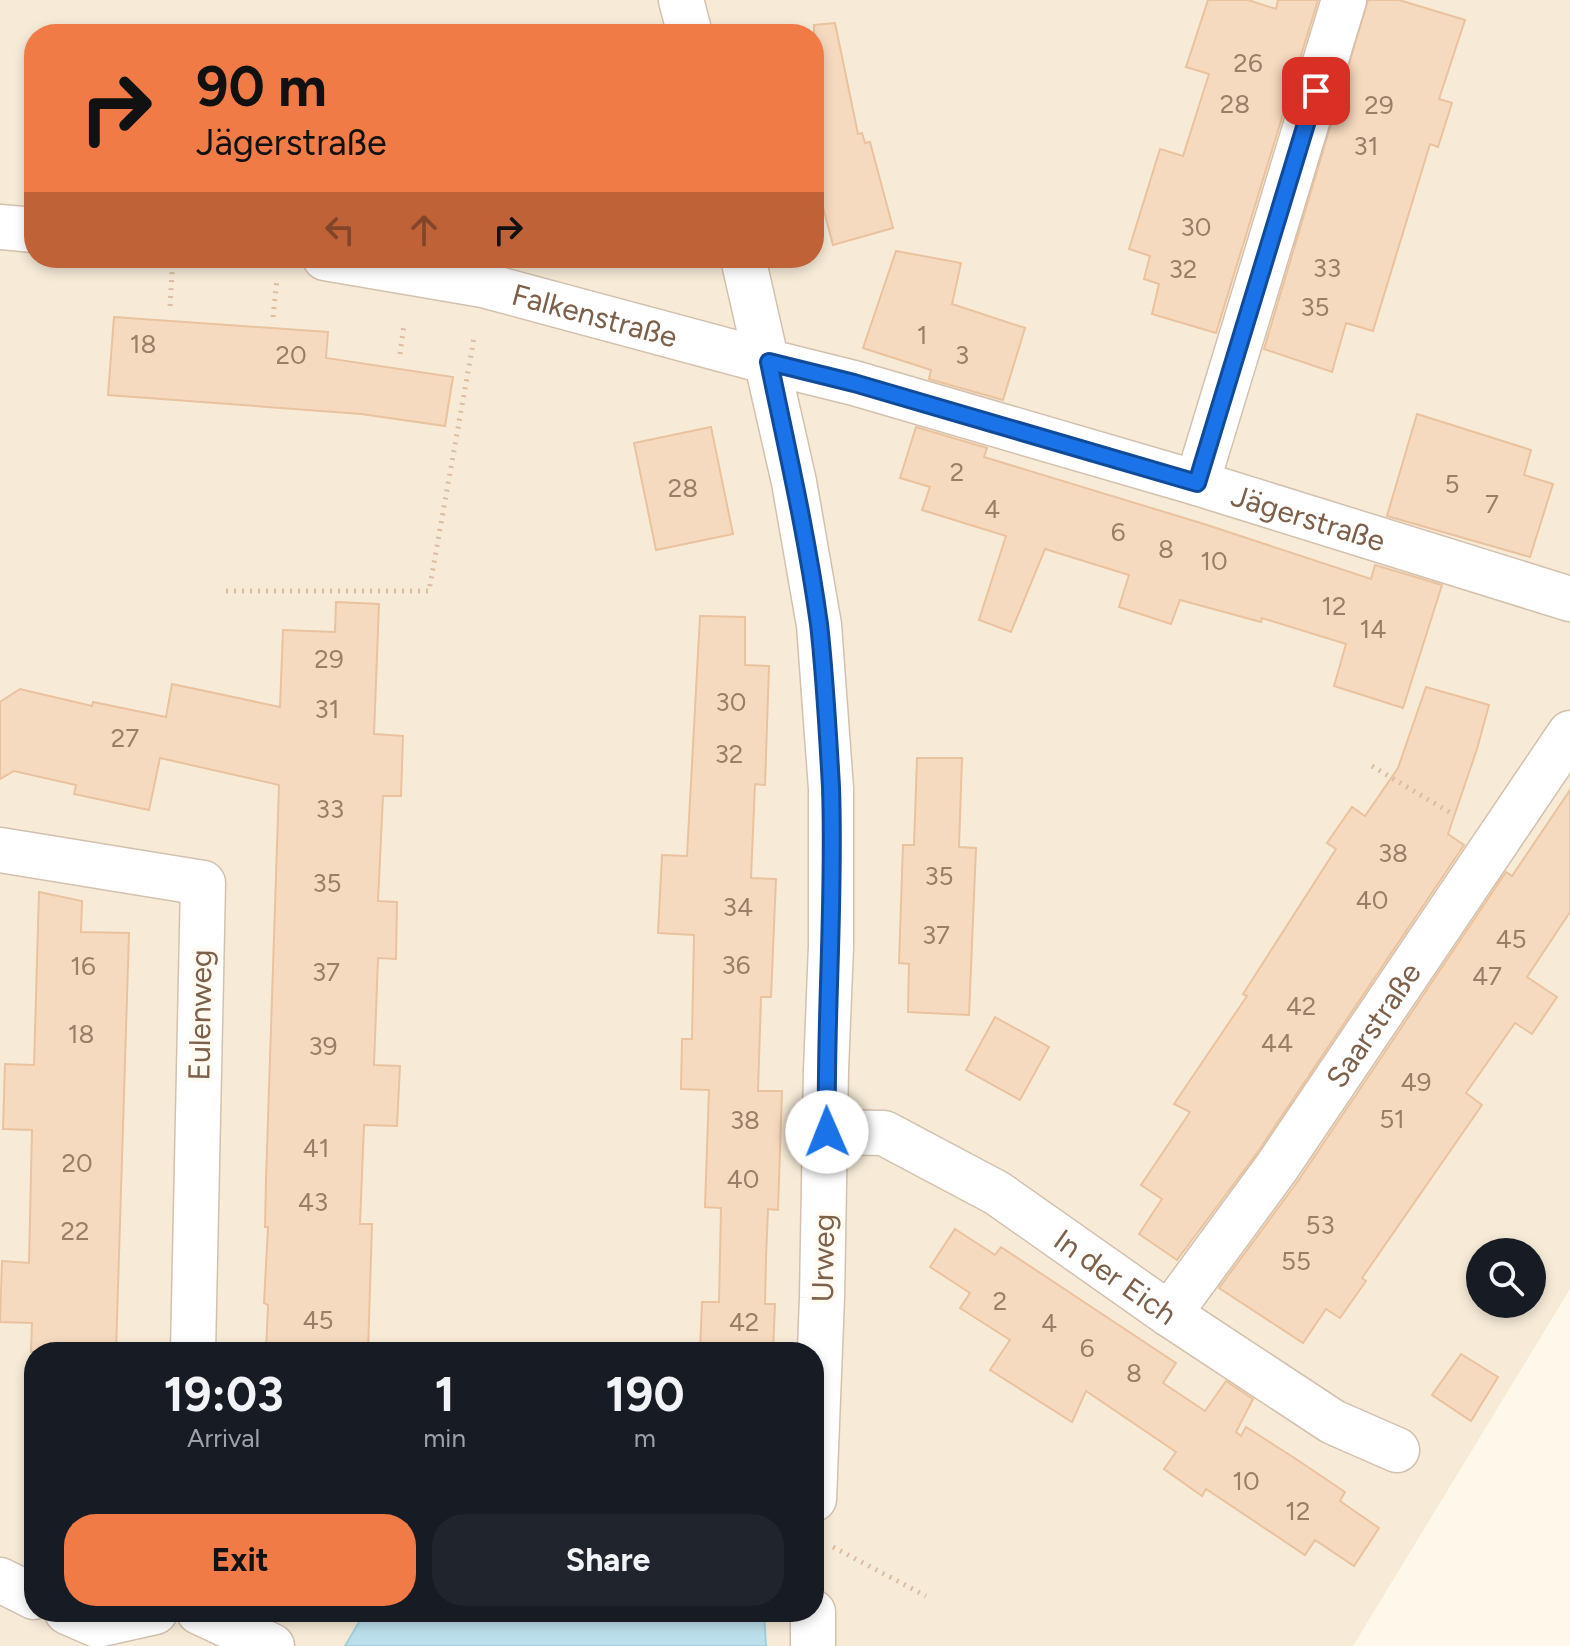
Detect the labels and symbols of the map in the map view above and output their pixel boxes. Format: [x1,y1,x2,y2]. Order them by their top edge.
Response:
house number: 26 [1233,47,1263,79]
pin [1282,57,1350,125]
house number: 28 [1220,88,1250,120]
house number: 29 [1364,89,1394,121]
house number: 31 [1354,130,1378,162]
house number: 30 [1181,211,1211,243]
house number: 33 [1313,252,1341,284]
house number: 32 [1169,253,1197,285]
street label: Falkenstraße [508,275,681,355]
house number: 35 [1300,291,1330,323]
house number: 1 [917,319,927,351]
house number: 18 [130,328,156,360]
house number: 20 [275,339,307,371]
house number: 3 [955,339,969,371]
house number: 2 [950,456,964,488]
house number: 5 [1445,468,1459,500]
house number: 28 [668,472,698,504]
street label: Jägerstraße [1227,476,1390,559]
house number: 7 [1485,488,1499,520]
house number: 4 [984,493,1000,525]
house number: 6 [1111,516,1125,548]
house number: 8 [1158,533,1174,565]
house number: 10 [1200,545,1228,577]
house number: 12 [1321,590,1347,622]
house number: 14 [1360,613,1386,645]
house number: 29 [314,643,344,675]
house number: 30 [716,686,746,718]
house number: 31 [315,693,339,725]
house number: 27 [111,722,139,754]
house number: 32 [715,738,743,770]
house number: 33 [316,793,344,825]
house number: 38 [1378,837,1408,869]
house number: 35 [924,860,954,892]
house number: 35 [312,867,342,899]
house number: 40 [1356,884,1388,916]
house number: 34 [723,891,753,923]
house number: 37 [922,919,950,951]
house number: 45 [1495,923,1527,955]
street label: Eulenweg [180,949,220,1081]
house number: 36 [722,949,750,981]
house number: 16 [70,950,96,982]
street label: Saarstraße [1318,955,1428,1095]
house number: 37 [312,956,340,988]
house number: 47 [1472,960,1502,992]
house number: 42 [1286,990,1316,1022]
house number: 18 [68,1018,94,1050]
house number: 44 [1261,1027,1293,1059]
house number: 39 [309,1030,337,1062]
house number: 49 [1401,1066,1431,1098]
position arrow [785,1090,869,1174]
house number: 51 [1379,1103,1405,1135]
house number: 38 [730,1104,760,1136]
house number: 41 [303,1132,329,1164]
house number: 20 [61,1147,93,1179]
house number: 40 [727,1163,759,1195]
house number: 43 [298,1186,328,1218]
house number: 53 [1305,1209,1335,1241]
street label: Urweg [804,1213,842,1303]
house number: 22 [60,1215,90,1247]
street label: In der Eich [1047,1221,1184,1332]
house number: 55 [1281,1245,1311,1277]
house number: 2 [993,1285,1007,1317]
house number: 45 [302,1304,334,1336]
house number: 42 [729,1306,759,1338]
house number: 4 [1041,1307,1057,1339]
house number: 6 [1080,1332,1094,1364]
house number: 8 [1126,1357,1142,1389]
house number: 10 [1232,1465,1260,1497]
house number: 12 [1285,1495,1311,1527]

